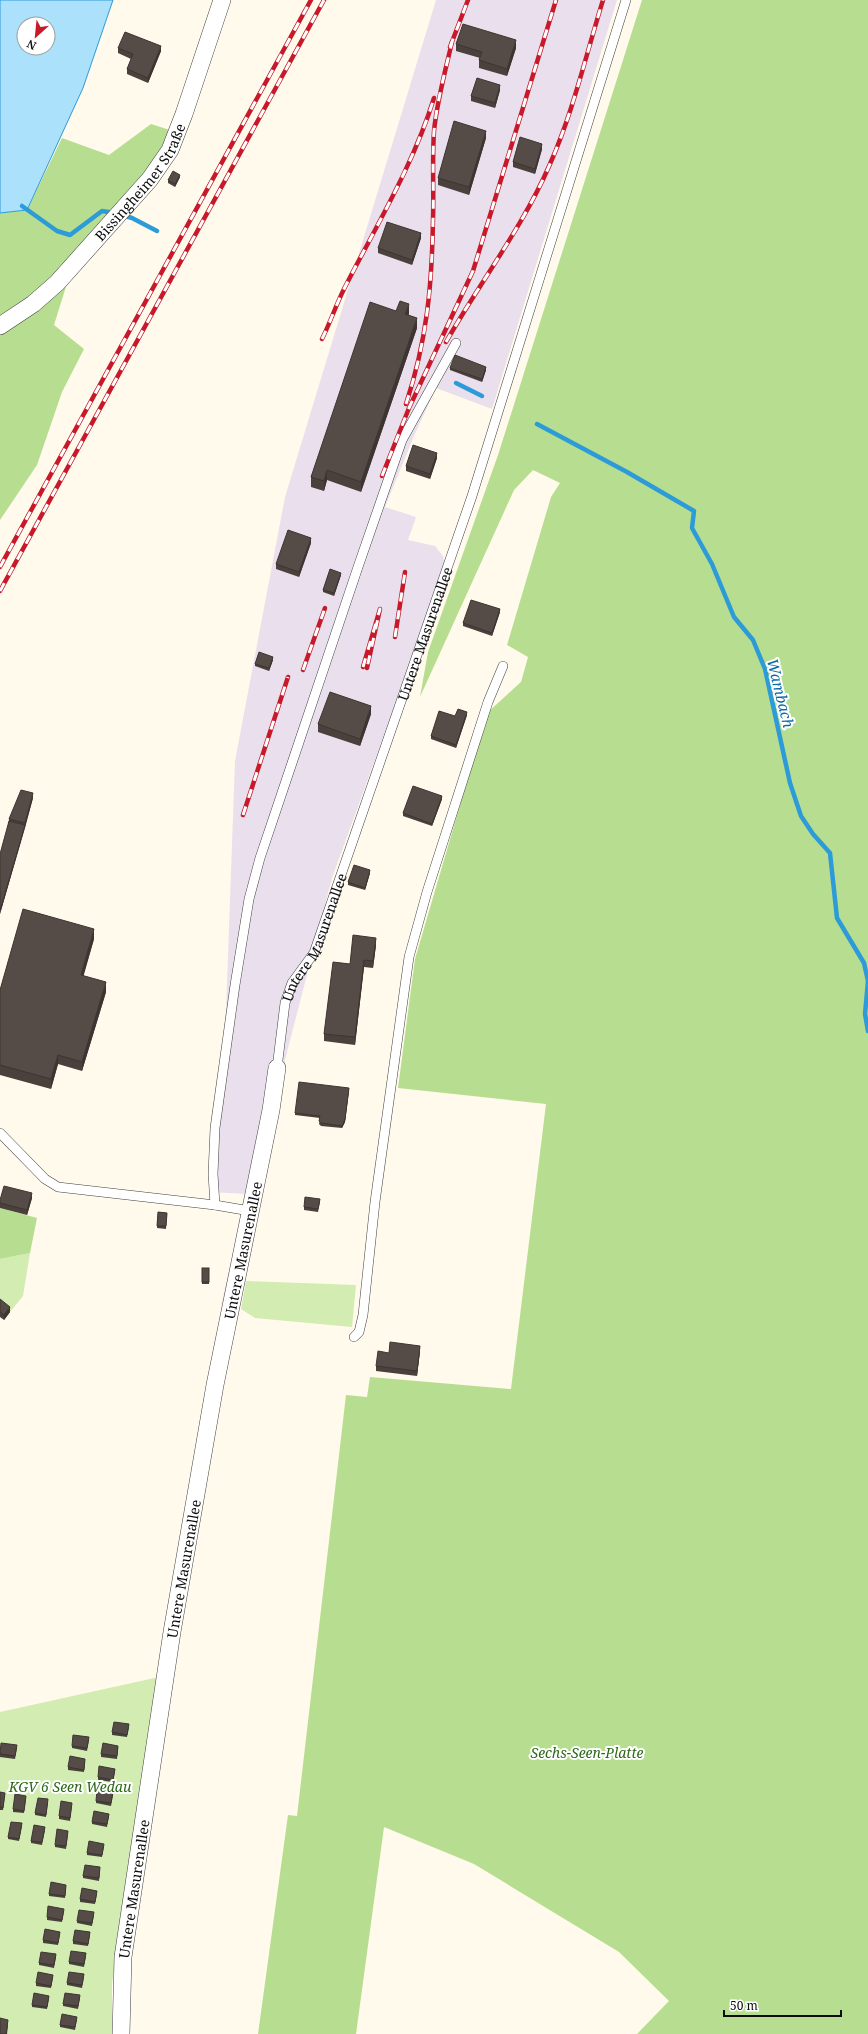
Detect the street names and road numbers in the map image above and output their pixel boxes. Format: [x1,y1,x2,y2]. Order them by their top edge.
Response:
street label: Bissingheimer Straße [90,120,189,244]
street label: Untere Masurenallee [393,564,456,703]
street label: Untere Masurenallee [277,870,351,1004]
street label: Untere Masurenallee [219,1180,266,1321]
street label: Untere Masurenallee [162,1498,204,1639]
street label: Untere Masurenallee [113,1818,153,1960]

